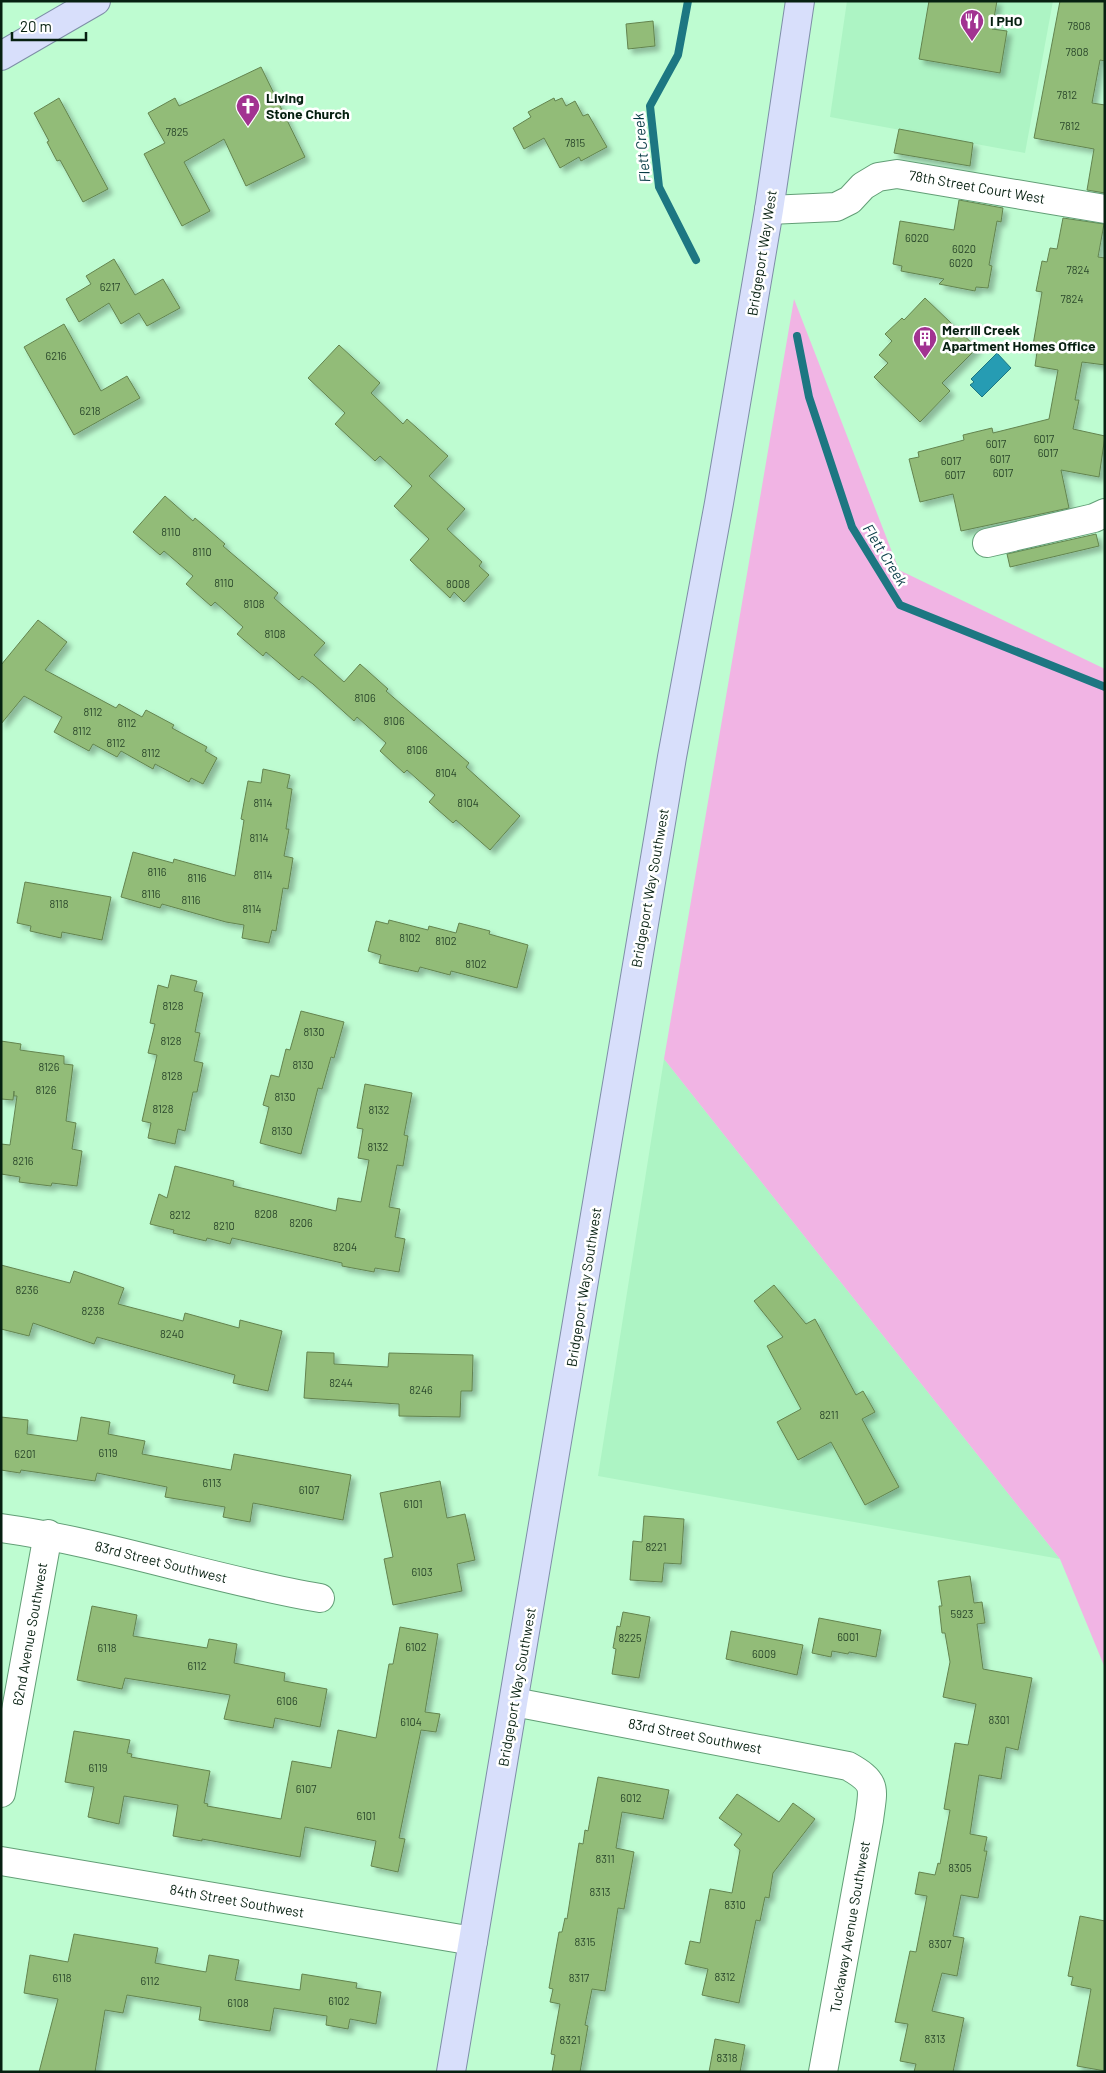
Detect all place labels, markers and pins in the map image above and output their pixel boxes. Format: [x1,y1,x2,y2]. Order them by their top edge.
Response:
restaurant icon: I PHO [959,8,985,42]
place label: I PHO [990,12,1023,29]
place label: Living Stone Church [266,89,350,122]
church icon: Living Stone Church [235,93,261,127]
place label: Merrill Creek Apartment Homes Office [942,321,1096,354]
building icon: Merrill Creek Apartment Homes Office [912,325,938,359]

